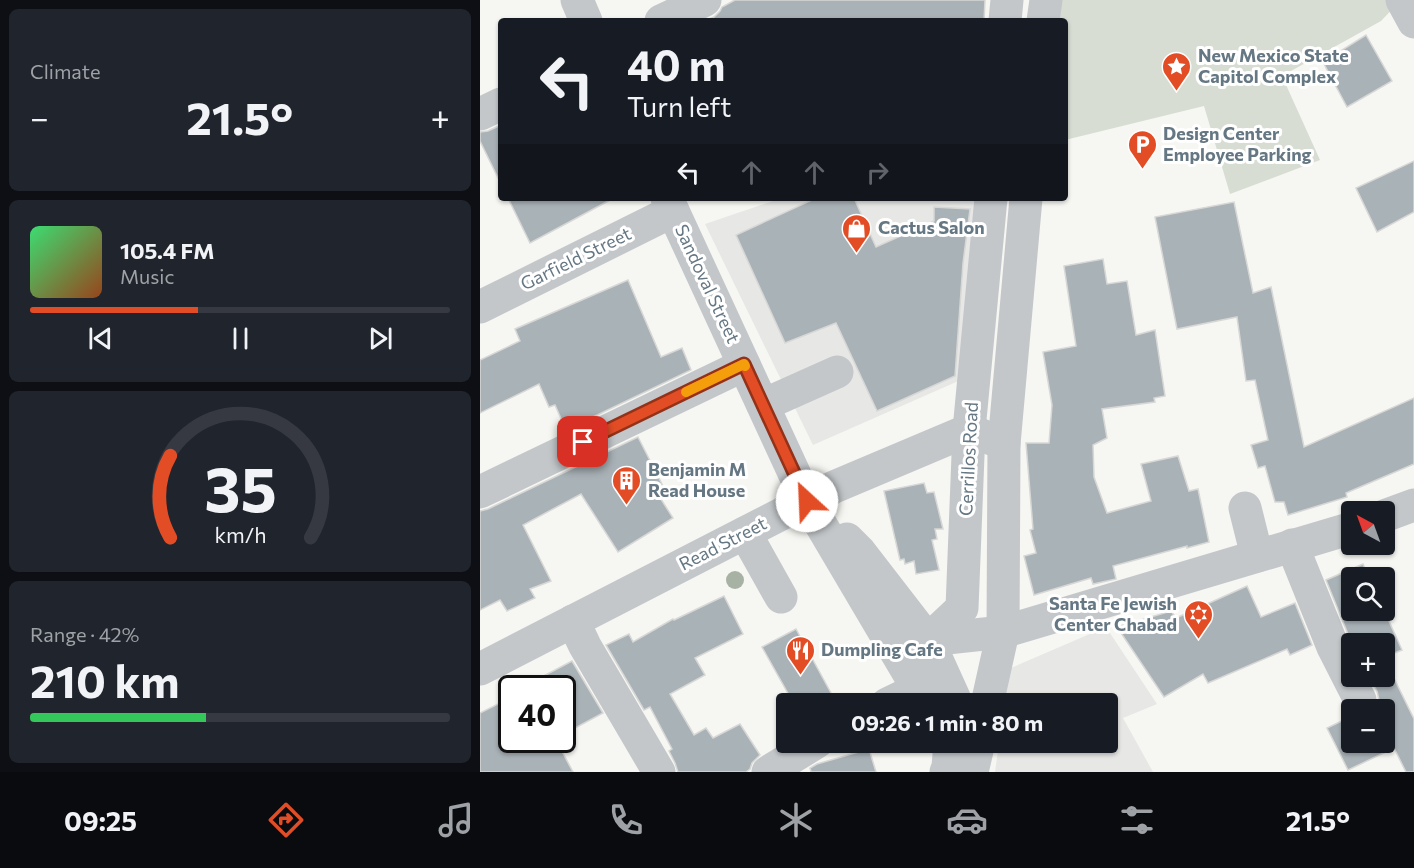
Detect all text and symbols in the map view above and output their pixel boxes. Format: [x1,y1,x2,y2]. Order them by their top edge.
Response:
text: 40 m [627,38,725,90]
icon: left [528,42,606,120]
place label: New Mexico State Capitol Complex [1198,44,1349,87]
place icon: New Mexico State Capitol Complex [1161,50,1193,92]
text: Climate [30,59,100,83]
text: 21.5° [186,89,293,144]
text: Turn left [627,90,731,123]
text: − [30,96,49,137]
text: + [431,96,450,137]
place label: Design Center Employee Parking [1163,122,1312,165]
parking icon: Design Center Employee Parking [1126,128,1158,170]
icon: left [672,156,705,189]
icon: ahead [735,156,768,189]
icon: ahead [798,156,831,189]
icon: right [861,156,894,189]
shop icon: Cactus Salon [841,212,873,254]
place label: Cactus Salon [878,216,985,238]
street label: Sandoval Street [671,221,745,346]
street label: Garfield Street [517,222,634,294]
text: 105.4 FM [120,237,214,264]
text: Music [120,264,174,288]
icon: previous [84,322,117,355]
icon: pause [224,322,257,355]
icon: next [364,322,397,355]
street label: Cerrillos Road [954,401,982,517]
pin [557,416,608,467]
icon: arrive [566,425,599,458]
text: 35 [204,450,276,526]
place label: Benjamin M Read House [648,458,746,501]
building icon: Benjamin M Read House [611,464,643,506]
position arrow [775,469,839,533]
north arrow [1341,501,1395,555]
map controls [1341,501,1395,753]
street label: Read Street [675,512,770,574]
text: km/h [214,522,266,548]
button: search [1341,567,1395,621]
place label: Santa Fe Jewish Center Chabad [1049,592,1177,635]
synagogue icon: Santa Fe Jewish Center Chabad [1182,598,1214,640]
text: Range · 42% [30,622,139,646]
button: + [1341,633,1395,687]
restaurant icon: Dumpling Cafe [784,634,816,676]
place label: Dumpling Cafe [821,638,943,660]
text: 210 km [30,652,180,707]
speed limit sign: 40 [498,675,576,753]
button: − [1341,699,1395,753]
text: 09:26 · 1 min · 80 m [851,709,1043,736]
icon: directions [265,799,307,841]
icon: music [435,799,477,841]
icon: phone [605,799,647,841]
icon: climate [775,799,817,841]
icon: car [946,799,988,841]
icon: filters [1116,799,1158,841]
text: 09:25 [64,804,137,837]
text: 21.5° [1286,804,1350,837]

